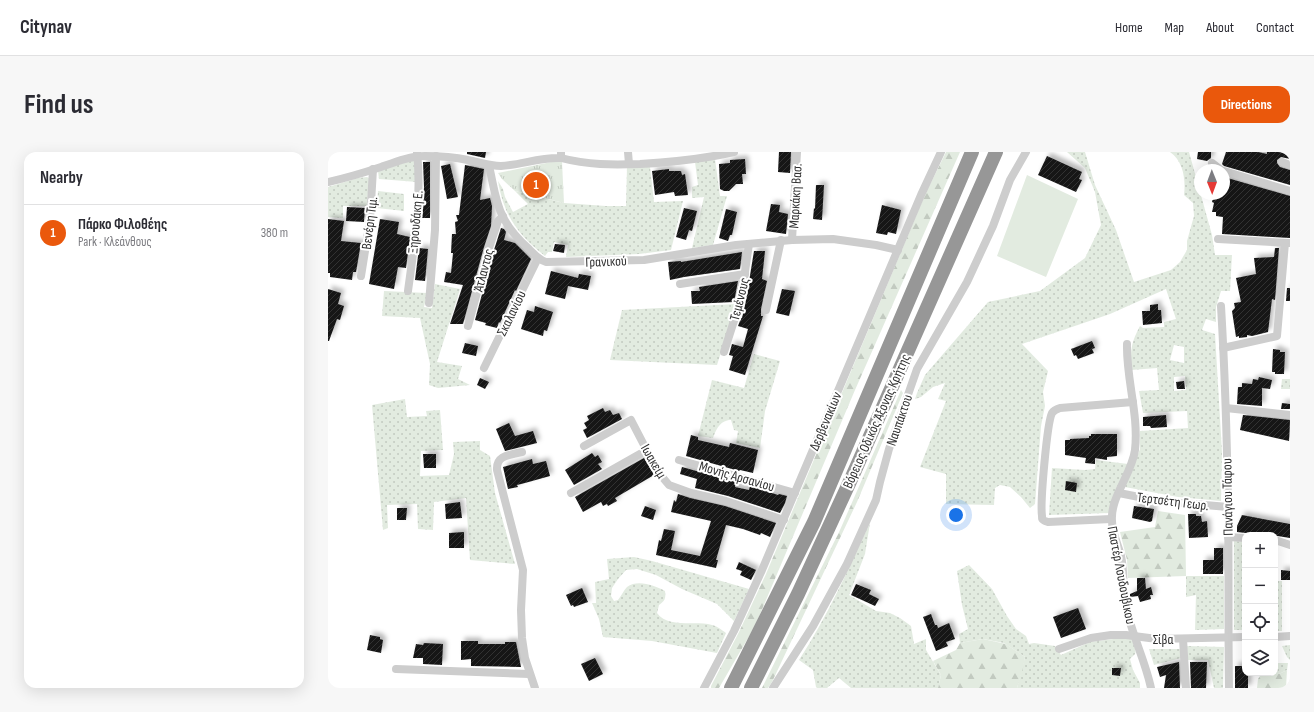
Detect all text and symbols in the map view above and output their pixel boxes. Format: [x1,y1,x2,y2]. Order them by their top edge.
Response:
text: Citynav [20,16,72,39]
text: Home [1115,19,1143,36]
text: Map [1165,19,1184,36]
text: About [1206,19,1234,36]
text: Contact [1256,19,1294,36]
button: Directions [1203,86,1290,123]
text: Find us [24,88,93,121]
street label: Μαρκάκη Βασ. [785,163,806,229]
north arrow [1194,164,1230,200]
text: Nearby [40,168,83,188]
pin: 1 [523,170,549,200]
street label: Ξηρουδάκη Ε. [404,190,427,254]
street label: Βενέρη Τιμ. [358,196,381,251]
text: Πάρκο Φιλοθέης [78,215,167,234]
text: 1 [50,225,56,241]
text: 380 m [261,225,288,241]
text: Park · Κλεάνθους [78,234,152,250]
street label: Άτλαντος [470,247,497,294]
street label: Γρανικού [585,252,627,271]
street label: Τεμένους [726,276,753,322]
street label: Σκαλανίου [493,288,530,339]
street label: Βόρειος Οδικός Άξονας Κρήτης [839,351,914,491]
street label: Δερβενακίων [805,389,846,453]
street label: Ναυπάκτου [883,392,916,448]
street label: Ιωακείμ [637,441,670,481]
street label: Μονής Αρσανίου [697,458,777,495]
street label: Πανάγιου Τάφου [1218,458,1237,536]
street label: Τερτσέτη Γεωρ. [1136,489,1210,514]
your location [946,505,966,525]
street label: Παστέρ Λουδουβίκου [1104,525,1139,626]
map controls [1242,532,1278,676]
button: + [1242,532,1278,568]
button: − [1242,568,1278,604]
button: locate [1242,604,1278,640]
street label: Σίβα [1153,631,1173,648]
button: layers [1242,640,1278,676]

